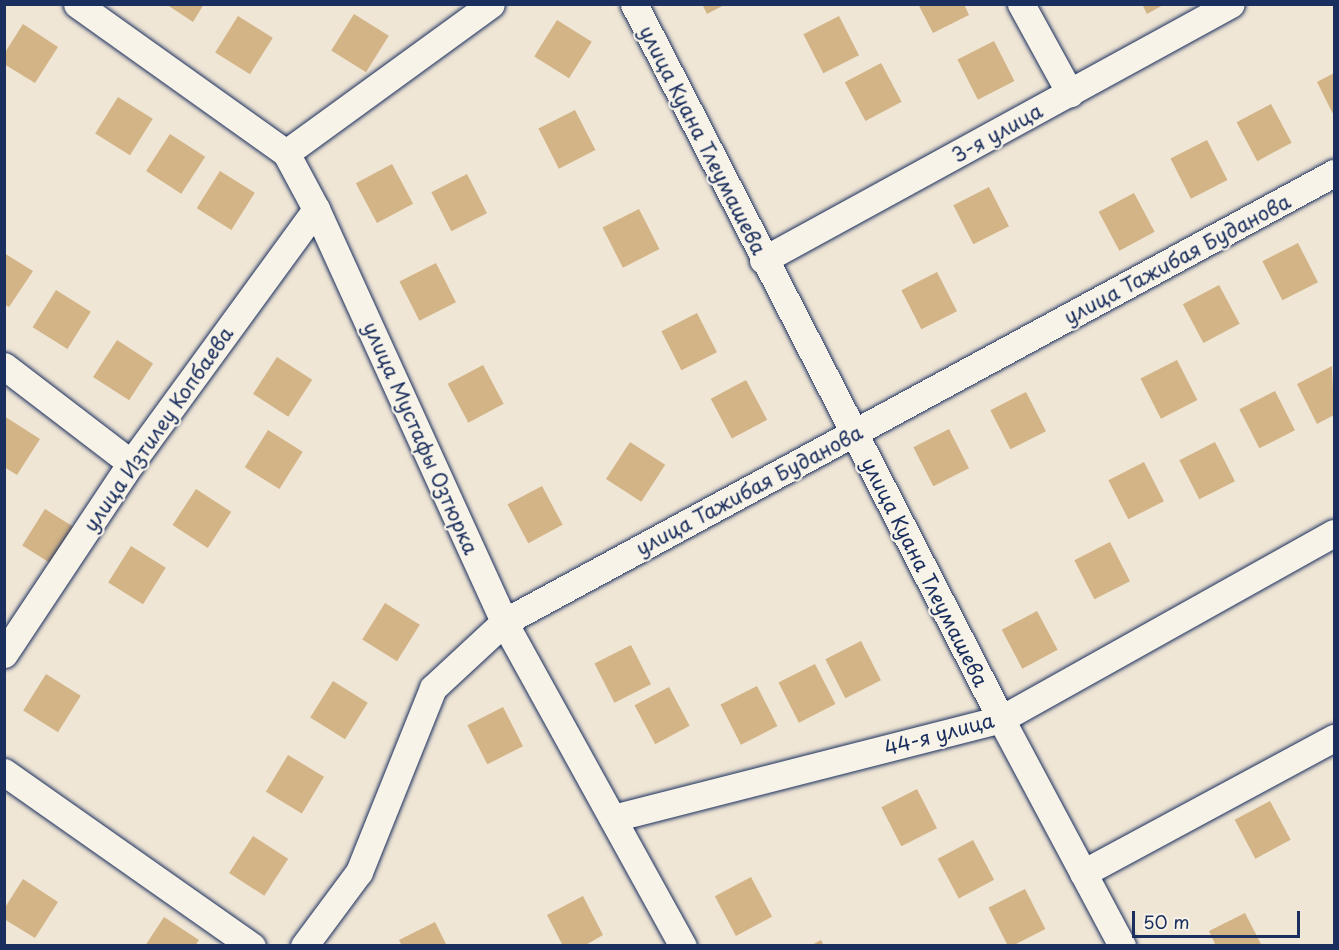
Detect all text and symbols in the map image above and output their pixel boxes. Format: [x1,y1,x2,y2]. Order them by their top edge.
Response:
street label: улица Куана Тлеумашева [634,20,772,260]
street label: 3-я улица [947,98,1047,168]
street label: улица Тажибая Буданова [1059,189,1295,329]
street label: улица Мустафы Озтюрка [358,317,484,559]
street label: улица Изтилеу Копбаева [77,321,239,537]
street label: улица Тажибая Буданова [631,420,867,560]
street label: улица Куана Тлеумашева [856,452,994,692]
street label: 44-я улица [881,708,997,760]
scale bar [1135,899,1303,937]
text: 50 m [1143,908,1190,935]

